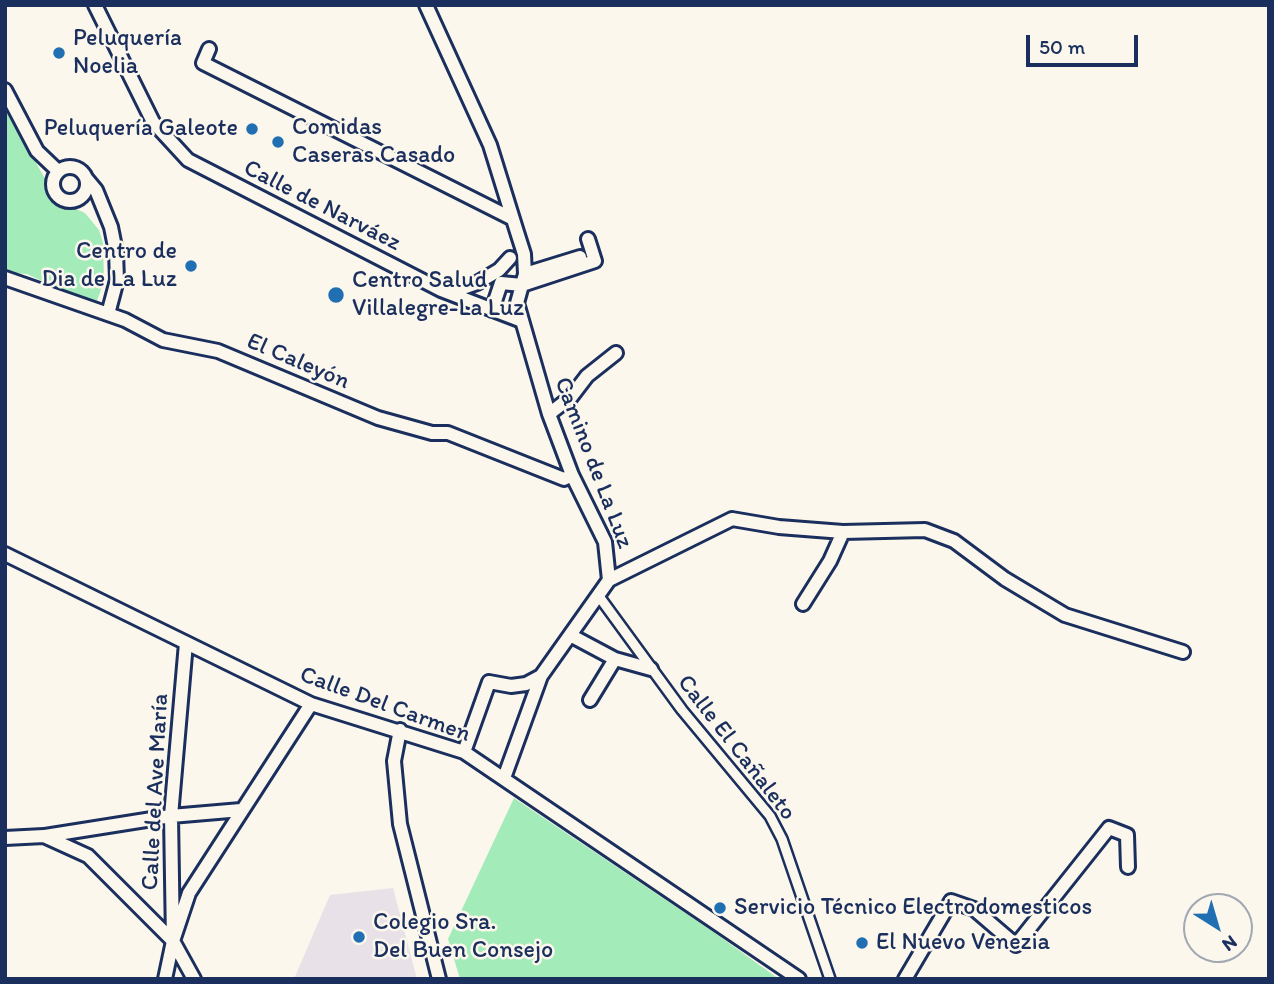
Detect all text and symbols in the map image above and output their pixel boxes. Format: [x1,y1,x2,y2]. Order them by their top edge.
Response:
scale bar [1029,21,1141,65]
place label: Peluquería Noelia [73,25,182,81]
text: 50 m [1039,34,1085,59]
marker: Peluquería Noelia [51,45,67,61]
place label: Comidas Caseras Casado [292,114,455,170]
place label: Peluquería Galeote [44,115,238,143]
marker: Peluquería Galeote [244,121,260,137]
marker: Comidas Caseras Casado [270,134,286,150]
street label: Calle de Narváez [239,154,405,258]
place label: Centro de Dia de La Luz [41,238,177,294]
marker: Centro de Dia de La Luz [183,258,199,274]
place label: Centro Salud Villalegre-La Luz [352,267,524,323]
marker: Centro Salud Villalegre-La Luz [326,285,346,305]
street label: El Caleyón [242,328,354,396]
street label: Camino de La Luz [547,373,639,553]
street label: Calle Del Carmen [296,661,474,749]
street label: Calle El Cañaleto [670,670,802,826]
street label: Calle del Ave María [136,693,176,891]
north arrow [1183,893,1253,963]
place label: Servicio Técnico Electrodomesticos [734,894,1092,922]
marker: Servicio Técnico Electrodomesticos [712,900,728,916]
place label: Colegio Sra. Del Buen Consejo [373,909,553,965]
marker: Colegio Sra. Del Buen Consejo [351,929,367,945]
place label: El Nuevo Venezia [876,929,1050,957]
text: N [1218,931,1242,957]
marker: El Nuevo Venezia [854,935,870,951]

